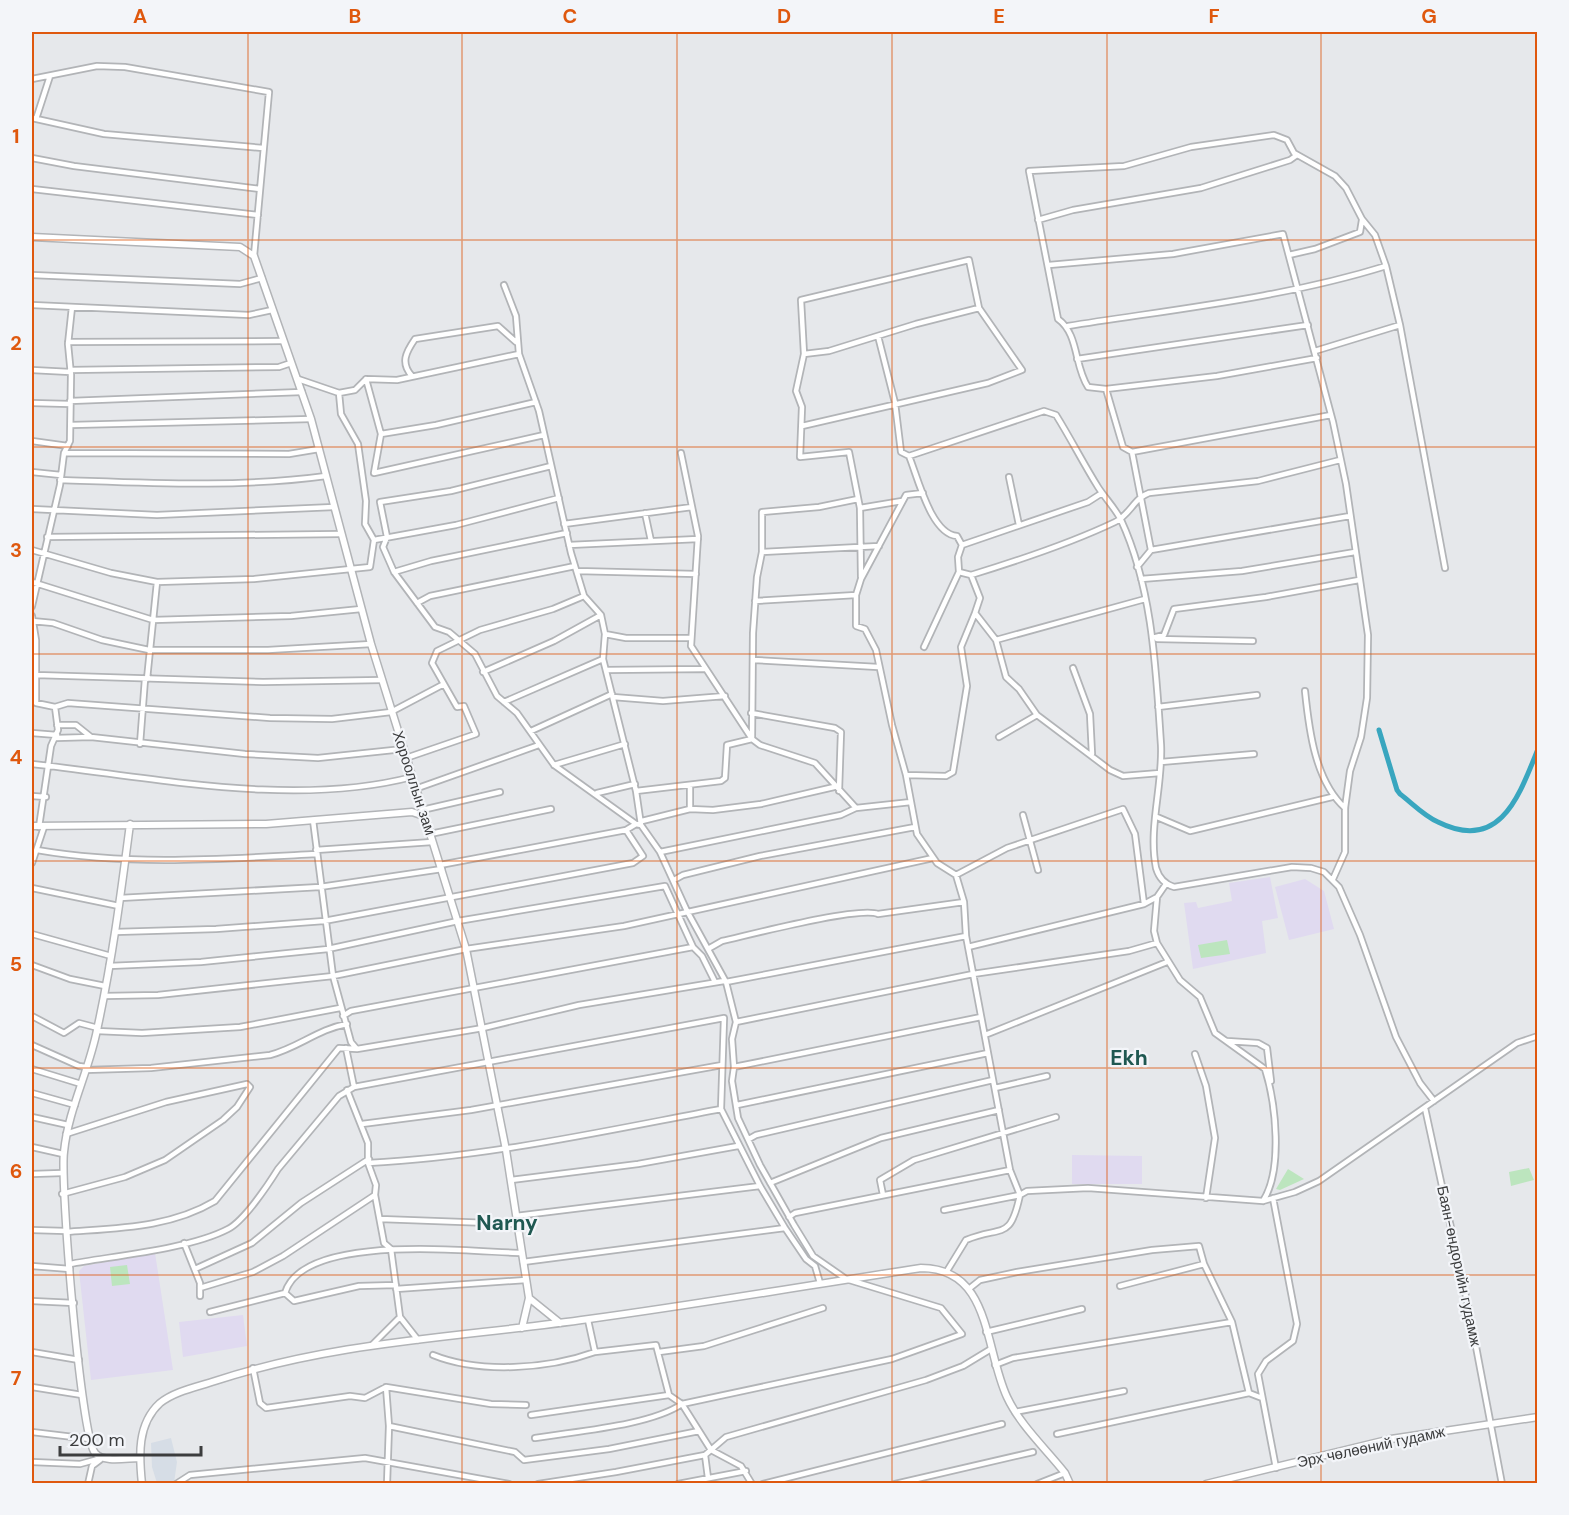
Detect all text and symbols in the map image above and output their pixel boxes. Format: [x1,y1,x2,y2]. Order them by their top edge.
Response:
text: A [133,3,147,29]
text: B [349,3,361,29]
text: C [563,3,577,29]
text: D [777,3,791,29]
text: E [993,3,1005,29]
text: F [1208,3,1220,29]
text: G [1421,3,1437,29]
text: 1 [12,123,20,149]
text: 2 [10,330,22,356]
text: 3 [10,537,22,563]
street label: Хорооллын зам [388,728,440,838]
text: 4 [10,744,23,770]
text: 5 [10,951,22,977]
district label: Ekh [1110,1044,1148,1072]
text: 6 [10,1158,22,1184]
street label: Баян-өндорийн гудамж [1432,1184,1486,1348]
district label: Narny [476,1209,538,1237]
text: 7 [11,1365,22,1391]
scale bar [60,1419,201,1457]
street label: Эрх чөлөөний гудамж [1295,1422,1447,1472]
text: 200 m [69,1428,125,1452]

